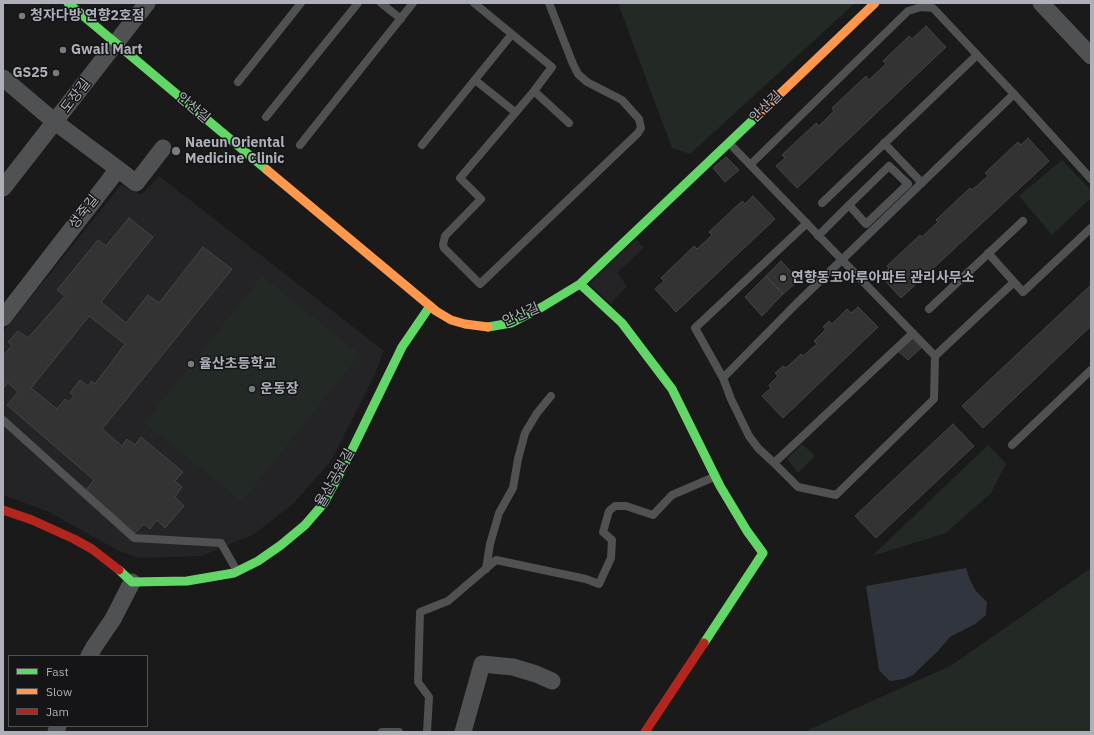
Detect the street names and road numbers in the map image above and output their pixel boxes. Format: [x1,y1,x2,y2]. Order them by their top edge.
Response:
street label: 도장길 [58,76,94,116]
street label: 안산길 [746,88,786,126]
street label: 안산길 [173,89,213,127]
street label: 성죽길 [65,192,103,232]
street label: 안산길 [500,300,542,330]
street label: 율산공원길 [312,446,358,510]

